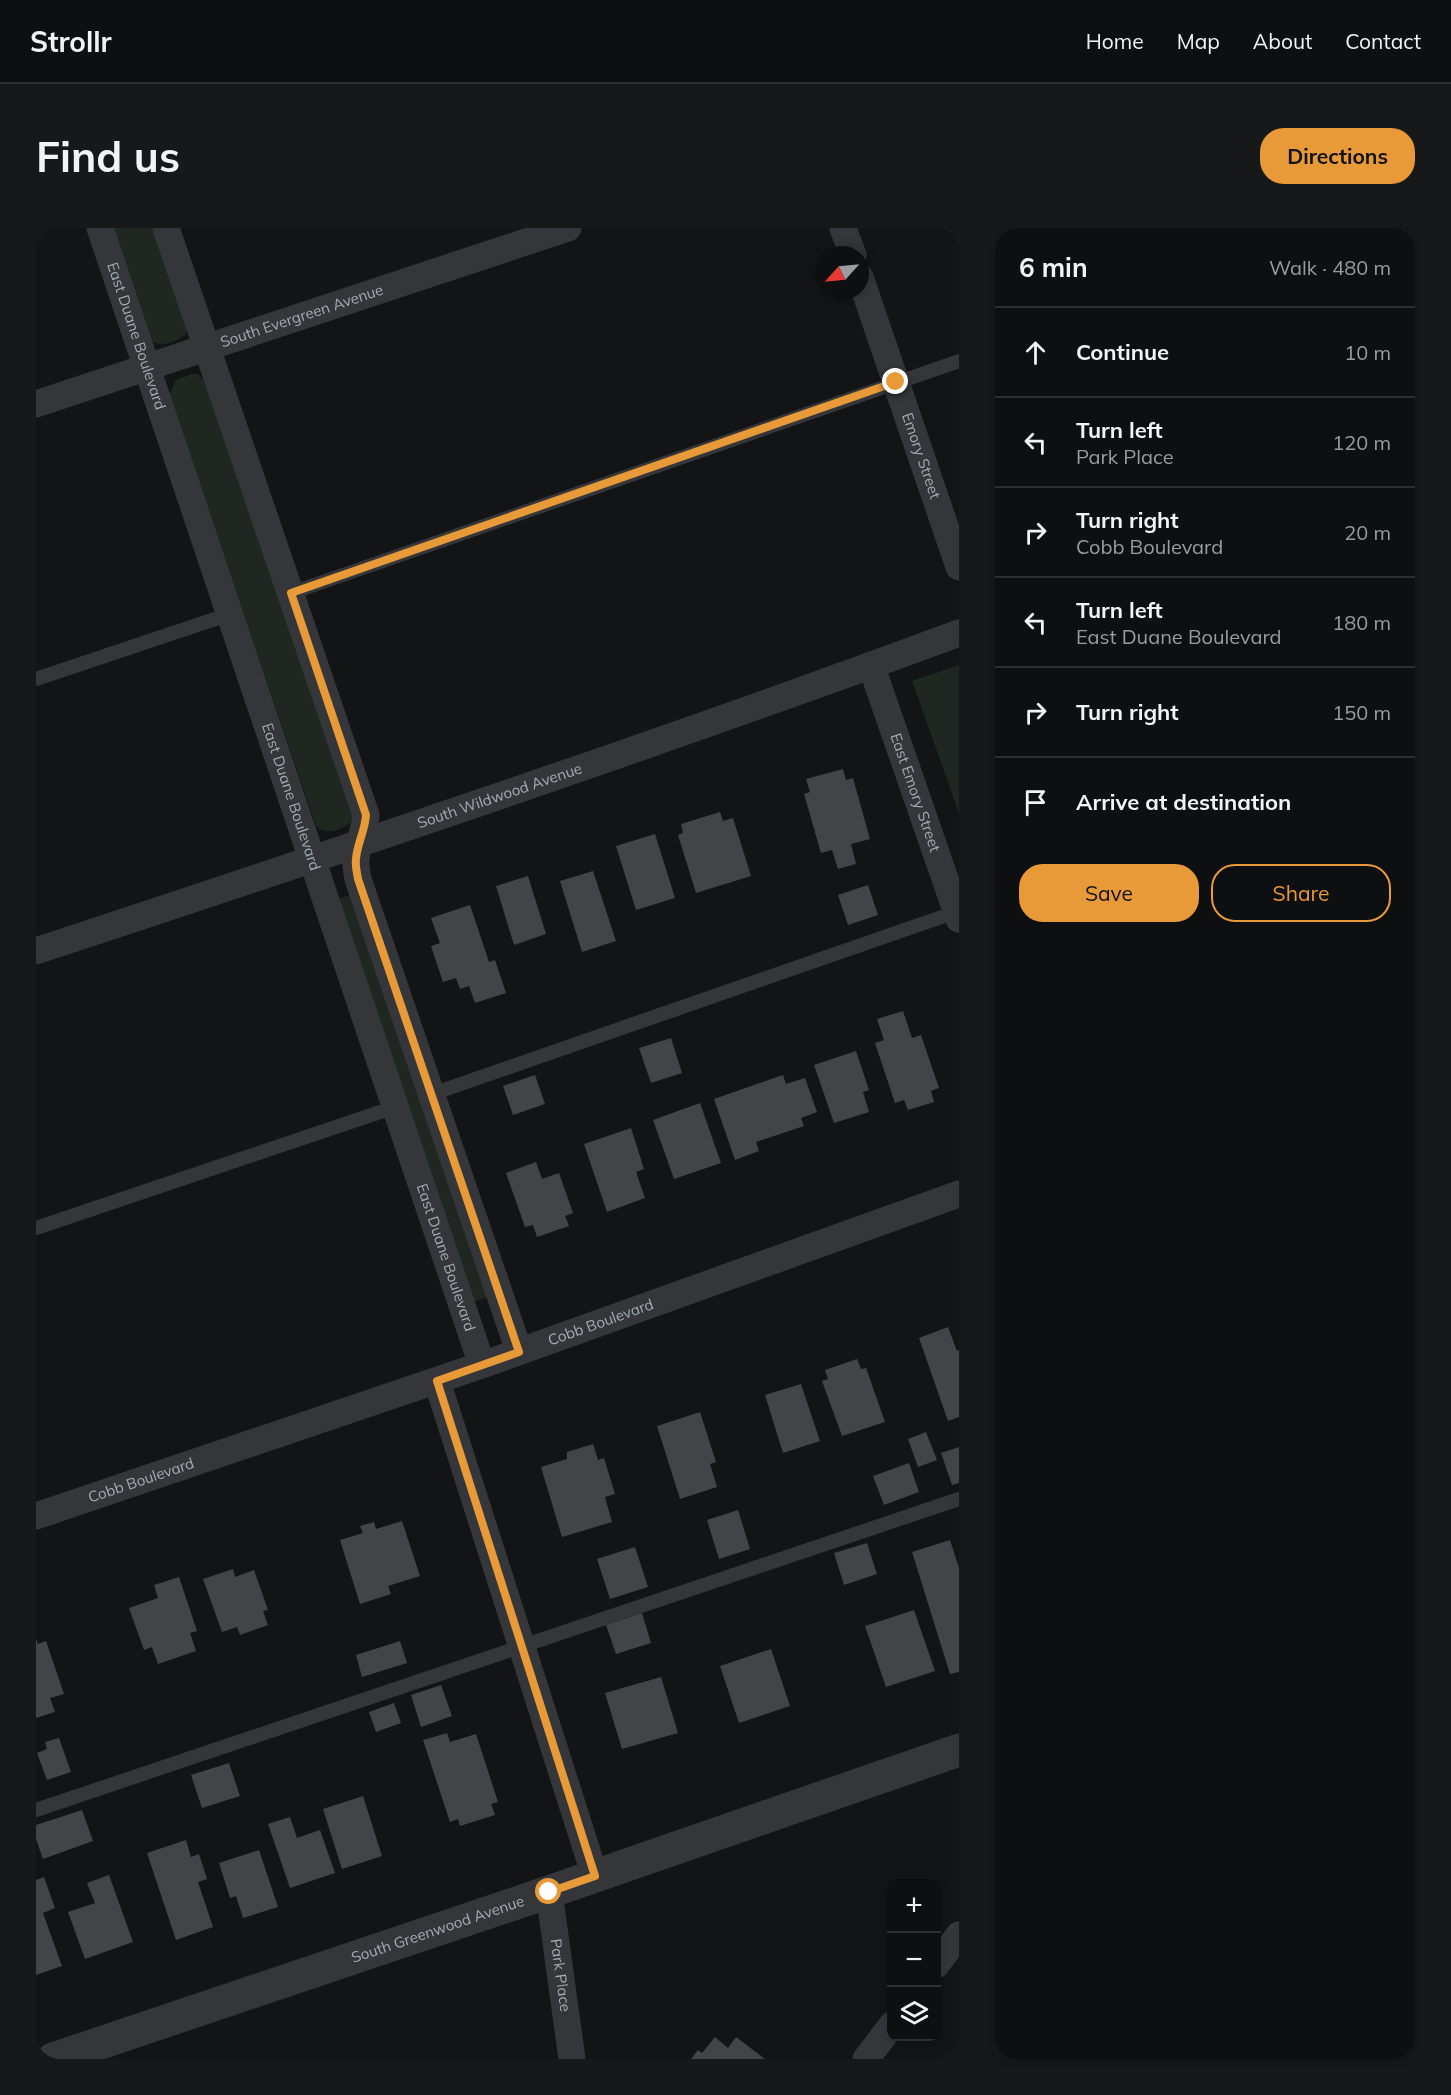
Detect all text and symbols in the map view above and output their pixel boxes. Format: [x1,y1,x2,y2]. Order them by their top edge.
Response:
text: Strollr [30,24,112,59]
text: Home [1086,28,1144,54]
text: Map [1177,28,1220,54]
text: About [1253,28,1312,54]
text: Contact [1345,28,1421,54]
button: Directions [1260,128,1415,184]
text: Find us [36,130,180,183]
north arrow [815,246,869,300]
text: 6 min [1019,251,1088,284]
text: Walk · 480 m [1269,255,1391,280]
street label: East Duane Boulevard [103,260,170,412]
street label: South Evergreen Avenue [218,280,386,351]
icon: ahead [1019,336,1052,369]
text: Continue [1076,338,1169,366]
text: 10 m [1344,340,1391,365]
route end [882,368,908,394]
street label: Emory Street [898,410,945,501]
text: Turn left [1076,416,1163,444]
icon: left [1019,426,1052,459]
text: 120 m [1332,430,1391,455]
text: Park Place [1076,444,1174,469]
text: Turn right [1076,506,1179,534]
icon: right [1019,516,1052,549]
text: 20 m [1344,520,1391,545]
text: Cobb Boulevard [1076,534,1223,559]
text: Turn left [1076,596,1163,624]
icon: left [1019,606,1052,639]
text: 180 m [1332,610,1391,635]
text: East Duane Boulevard [1076,624,1282,649]
icon: right [1019,696,1052,729]
text: Turn right [1076,698,1179,726]
text: 150 m [1332,700,1391,725]
street label: East Duane Boulevard [258,720,325,873]
street label: East Emory Street [886,731,945,854]
street label: South Wildwood Avenue [415,758,584,832]
icon: arrive [1019,786,1052,819]
text: Arrive at destination [1076,788,1291,816]
button: Save [1019,864,1199,922]
button: Share [1211,864,1391,922]
street label: East Duane Boulevard [413,1181,480,1333]
street label: Cobb Boulevard [545,1294,656,1350]
street label: Cobb Boulevard [86,1453,196,1507]
route start [535,1878,561,1904]
map controls [887,1879,941,2041]
button: + [887,1879,941,1933]
street label: South Greenwood Avenue [349,1891,527,1967]
button: − [887,1933,941,1987]
street label: Park Place [547,1938,575,2013]
button: layers [887,1987,941,2041]

